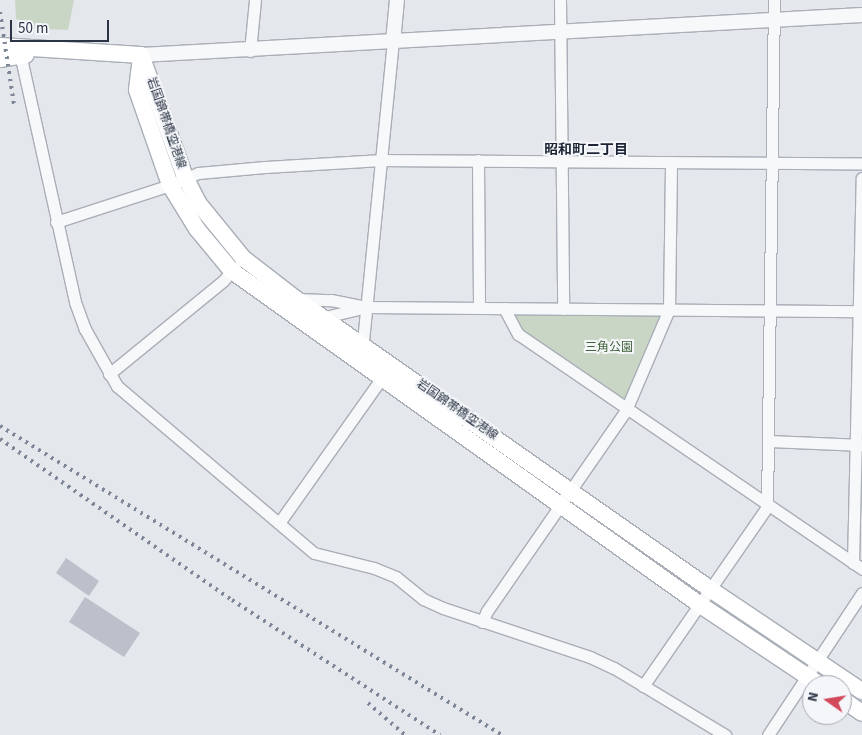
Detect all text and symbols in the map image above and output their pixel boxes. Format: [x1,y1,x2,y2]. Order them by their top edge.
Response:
scale bar [12,10,111,42]
text: 50 m [18,18,48,39]
street label: 岩国錦帯橋空港線 [144,75,188,171]
district label: 昭和町二丁目 [544,142,628,158]
park label: 三角公園 [585,341,633,355]
street label: 岩国錦帯橋空港線 [414,377,500,443]
north arrow [802,675,852,725]
text: N [803,690,824,704]

